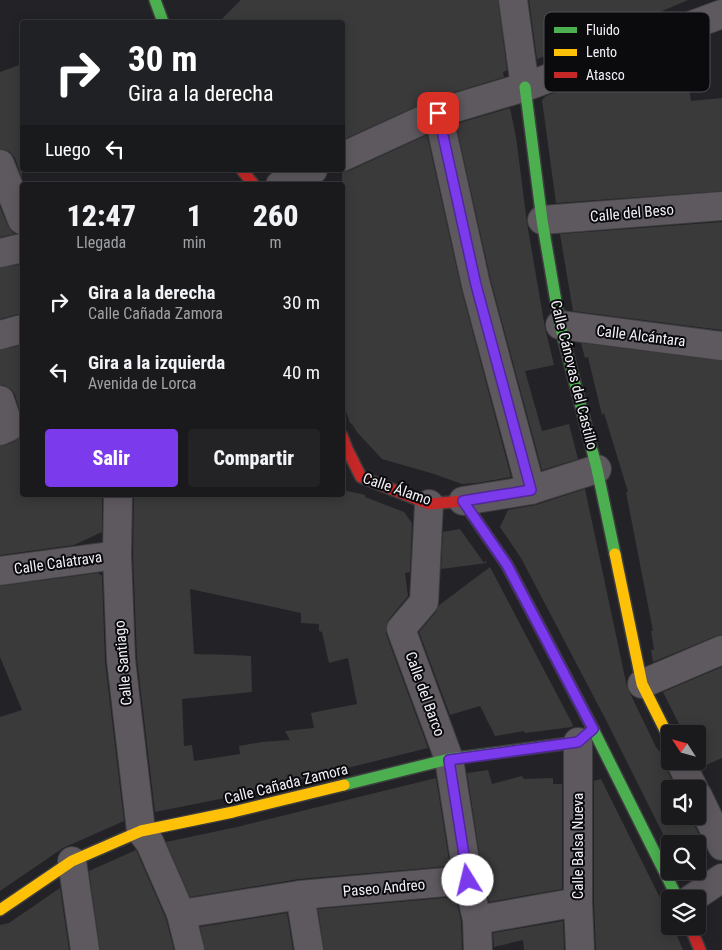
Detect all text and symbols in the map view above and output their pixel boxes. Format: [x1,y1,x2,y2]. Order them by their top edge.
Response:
legend [544,12,710,92]
text: Fluido [586,22,620,38]
text: 30 m [128,39,197,80]
icon: right [45,40,110,105]
text: Lento [586,44,617,60]
text: Atasco [586,67,625,83]
text: Gira a la derecha [128,81,274,106]
pin [417,92,459,134]
icon: arrive [424,99,452,127]
icon: left [101,135,129,163]
text: Luego [45,138,91,161]
text: 12:47 [67,198,136,233]
text: 1 [187,198,202,233]
text: 260 [253,198,298,233]
street label: Calle del Beso [589,200,675,226]
text: Llegada [76,233,126,252]
text: min [183,233,206,252]
text: m [270,233,282,252]
text: Gira a la derecha [88,281,215,304]
icon: right [45,288,73,316]
text: 30 m [283,291,320,314]
street label: Calle Cánovas del Castillo [547,298,601,452]
text: Calle Cañada Zamora [88,304,223,323]
street label: Calle Alcántara [595,322,687,350]
text: Gira a la izquierda [88,351,225,374]
icon: left [45,358,73,386]
text: 40 m [283,361,320,384]
text: Avenida de Lorca [88,374,196,393]
button: Salir [45,429,178,487]
button: Compartir [188,429,320,487]
street label: Calle Álamo [360,469,434,509]
street label: Calle Calatrava [13,548,103,578]
street label: Calle Santiago [110,620,136,706]
street label: Calle del Barco [401,649,449,739]
north arrow [661,725,706,770]
map controls [661,725,706,935]
street label: Calle Cañada Zamora [222,760,350,808]
button: sound [661,780,706,825]
street label: Calle Balsa Nueva [569,793,587,899]
button: search [661,835,706,880]
position arrow [441,853,493,905]
street label: Paseo Andreo [342,875,426,901]
button: layers [661,890,706,935]

